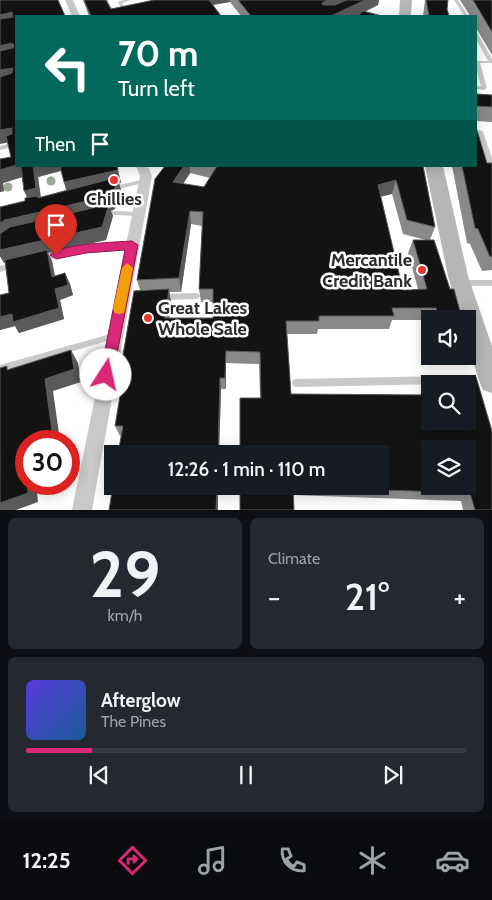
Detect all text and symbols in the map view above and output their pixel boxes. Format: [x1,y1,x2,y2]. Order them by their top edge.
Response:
text: 70 m [118,32,199,75]
icon: left [35,35,100,100]
text: Turn left [118,75,195,102]
icon: arrive [86,130,114,158]
text: Then [35,133,76,156]
marker: Chillies [108,174,120,186]
place label: Chillies [86,188,142,210]
pin [35,204,77,255]
icon: arrive [42,211,70,239]
place label: Mercantile Credit Bank [322,249,412,292]
marker: Mercantile Credit Bank [416,264,428,276]
place label: Great Lakes Whole Sale [158,297,248,340]
map controls [421,310,476,495]
button: sound [421,310,476,365]
marker: Great Lakes Whole Sale [142,312,154,324]
position arrow [79,348,131,400]
button: search [421,375,476,430]
speed limit sign: 30 [15,430,80,495]
button: layers [421,440,476,495]
text: 12:26 · 1 min · 110 m [168,458,325,481]
text: 29 [90,534,160,613]
text: Climate [268,549,320,568]
text: 21° [345,573,389,620]
text: − [268,580,280,614]
text: + [454,580,466,614]
text: km/h [107,606,143,625]
text: Afterglow [101,689,181,712]
text: The Pines [101,712,166,731]
icon: previous [85,761,113,789]
icon: pause [232,761,260,789]
icon: next [379,761,407,789]
icon: directions [115,843,150,878]
icon: music [195,843,230,878]
icon: phone [275,843,310,878]
icon: climate [355,843,390,878]
icon: car [435,843,470,878]
text: 12:25 [22,847,71,874]

